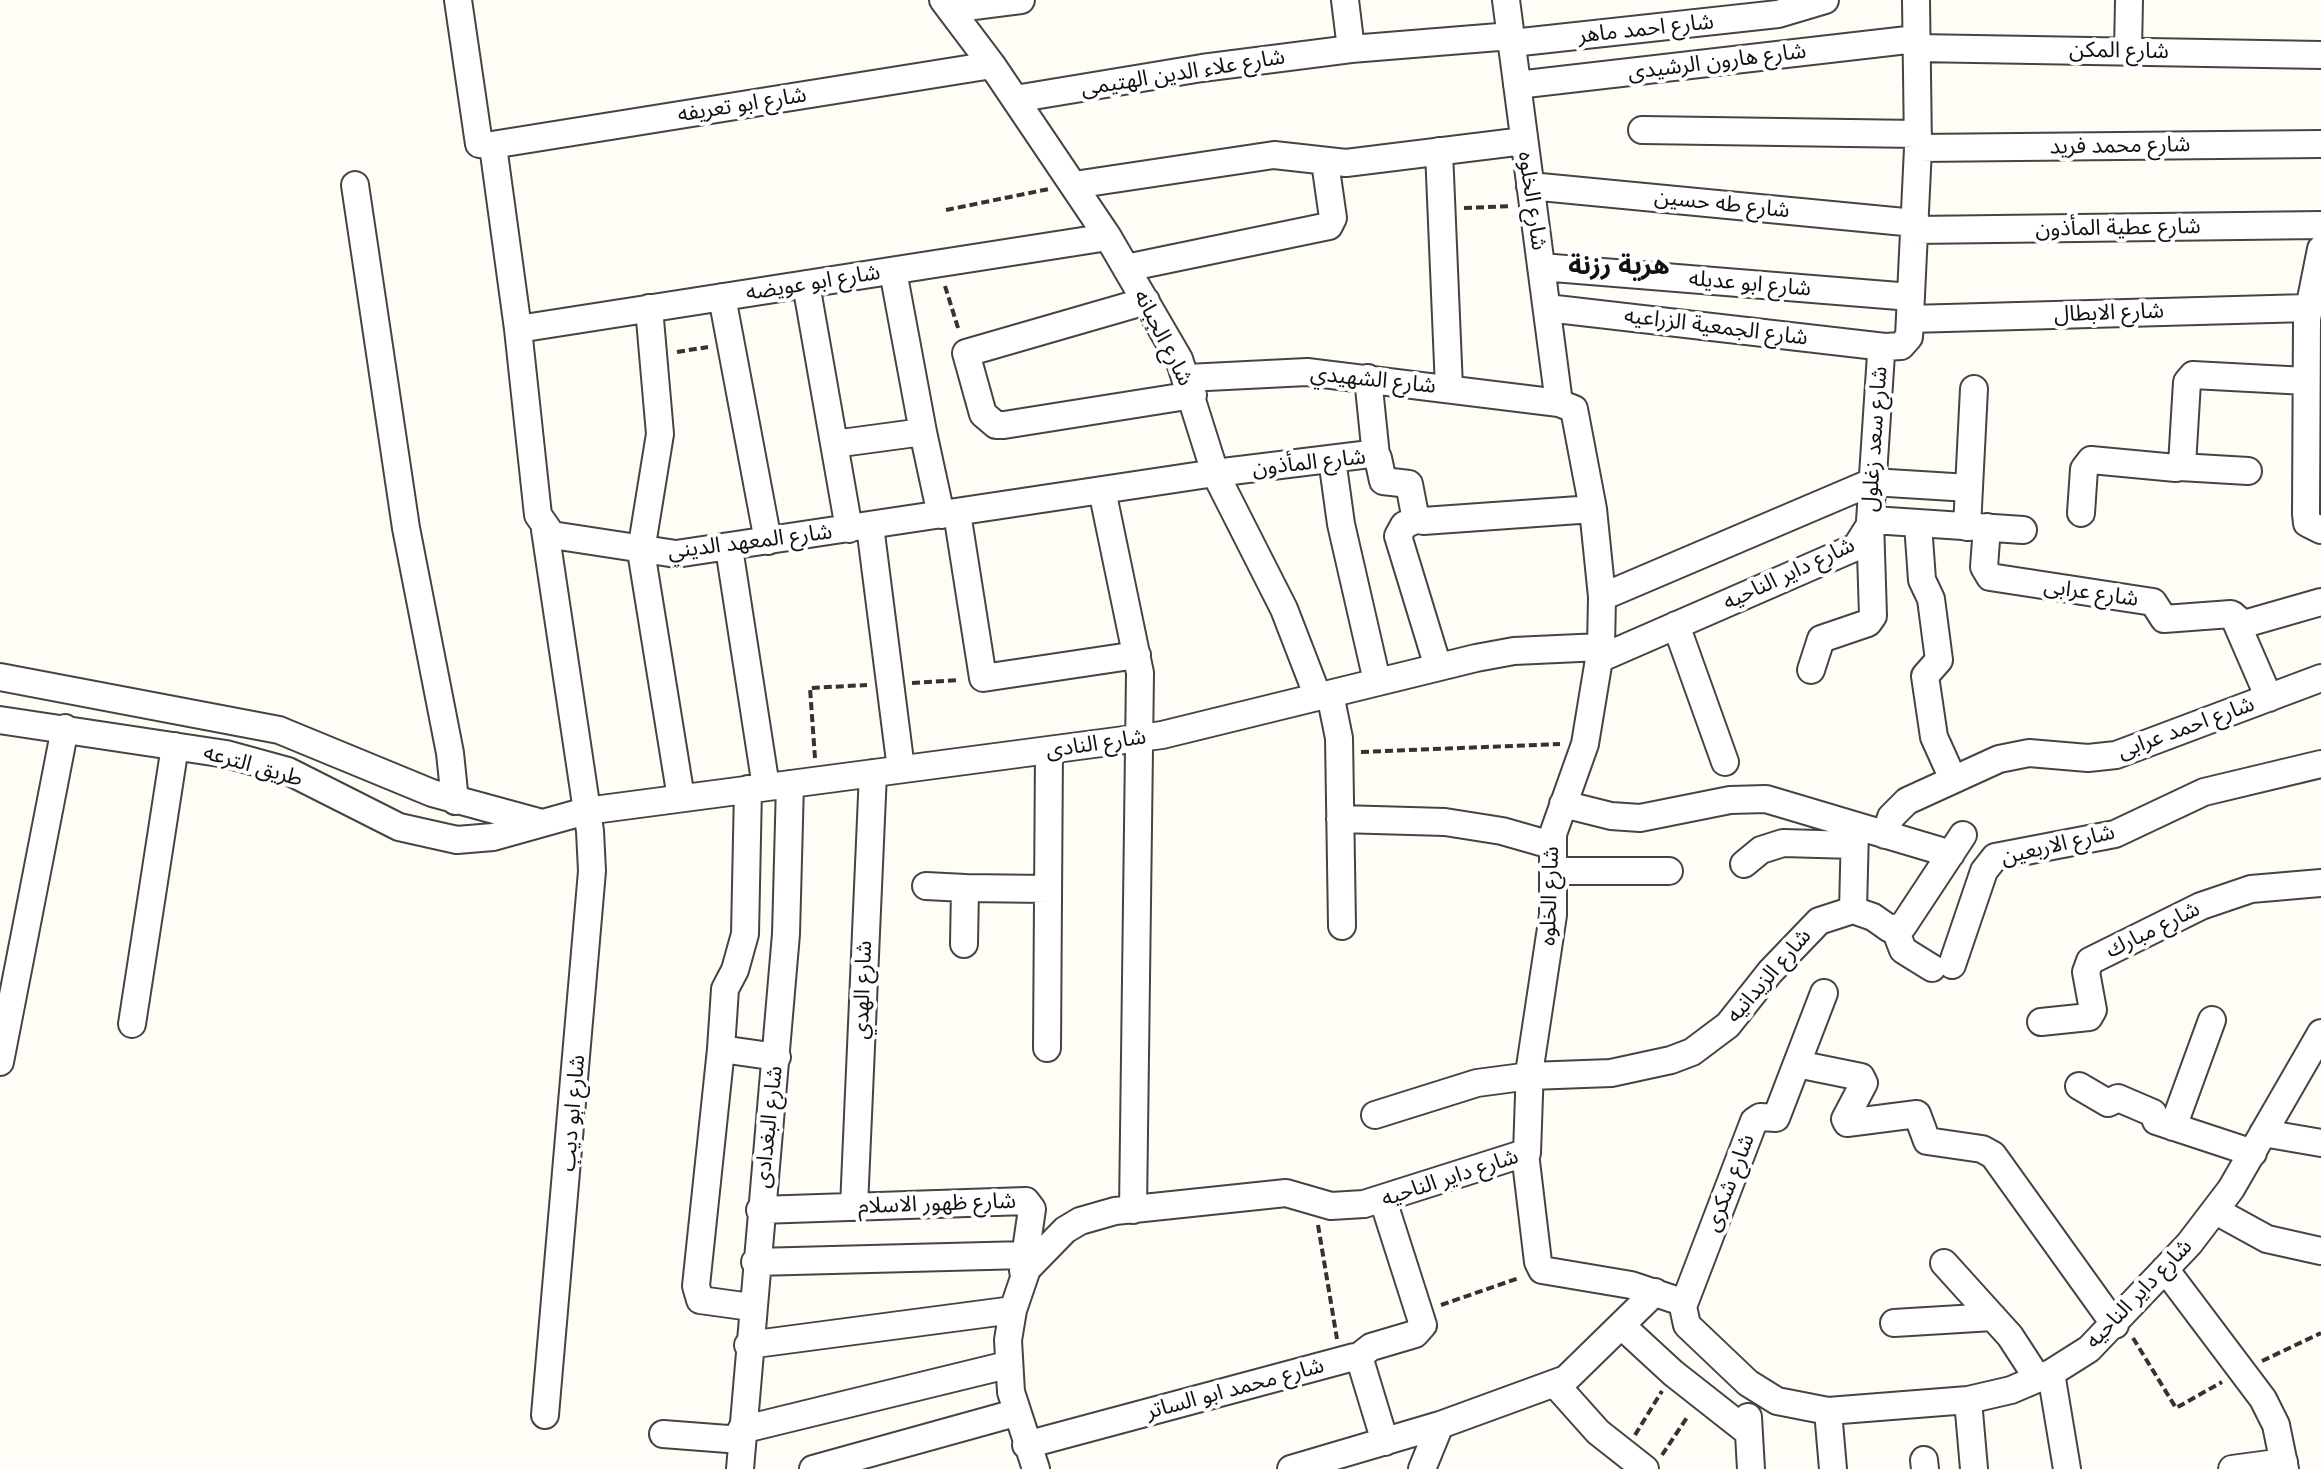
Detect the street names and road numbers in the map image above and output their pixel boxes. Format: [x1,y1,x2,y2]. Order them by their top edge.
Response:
street label: شارع احمد ماهر [1577,9,1715,49]
street label: شارع المكن [2069,37,2169,65]
street label: شارع هارون الرشيدى [1626,38,1808,86]
street label: شارع علاء الدين الهتيمى [1079,44,1287,102]
street label: شارع ابو تعريفه [676,82,808,128]
street label: شارع محمد فريد [2049,132,2191,160]
street label: شارع الخلوه [1512,150,1552,252]
street label: شارع طه حسين [1653,184,1791,224]
street label: شارع عطية المأذون [2035,213,2201,243]
street label: شارع ابو عويضه [744,259,882,307]
street label: شارع ابو عديله [1688,266,1812,302]
street label: شارع الجبانه [1128,286,1198,390]
street label: شارع الابطال [2054,298,2164,328]
street label: شارع الجمعية الزراعيه [1623,303,1809,351]
street label: شارع الشهيدي [1309,360,1437,400]
street label: شارع سعد زغلول [1857,365,1893,513]
street label: شارع المأذون [1251,444,1367,482]
street label: شارع المعهد الديني [666,519,834,565]
street label: شارع داير الناحيه [1719,532,1859,616]
street label: شارع عرابى [2042,573,2140,613]
street label: شارع احمد عرابى [2114,691,2258,765]
street label: شارع النادى [1044,724,1148,764]
street label: طريق الترعه [200,739,306,793]
street label: شارع الاربعين [1999,819,2117,871]
street label: شارع الخلوه [1535,846,1565,946]
street label: شارع مبارك [2102,896,2204,964]
street label: شارع الزيدانيه [1721,924,1817,1028]
street label: شارع الهدي [848,940,878,1040]
street label: شارع ابو ديب [555,1054,591,1172]
street label: شارع البغدادى [749,1065,789,1189]
street label: شارع شكرى [1699,1130,1761,1236]
street label: شارع داير الناحيه [1378,1143,1522,1213]
street label: شارع ظهور الاسلام [858,1188,1016,1220]
street label: شارع داير الناحيه [2080,1234,2198,1354]
street label: شارع محمد ابو الساتر [1143,1353,1327,1425]

